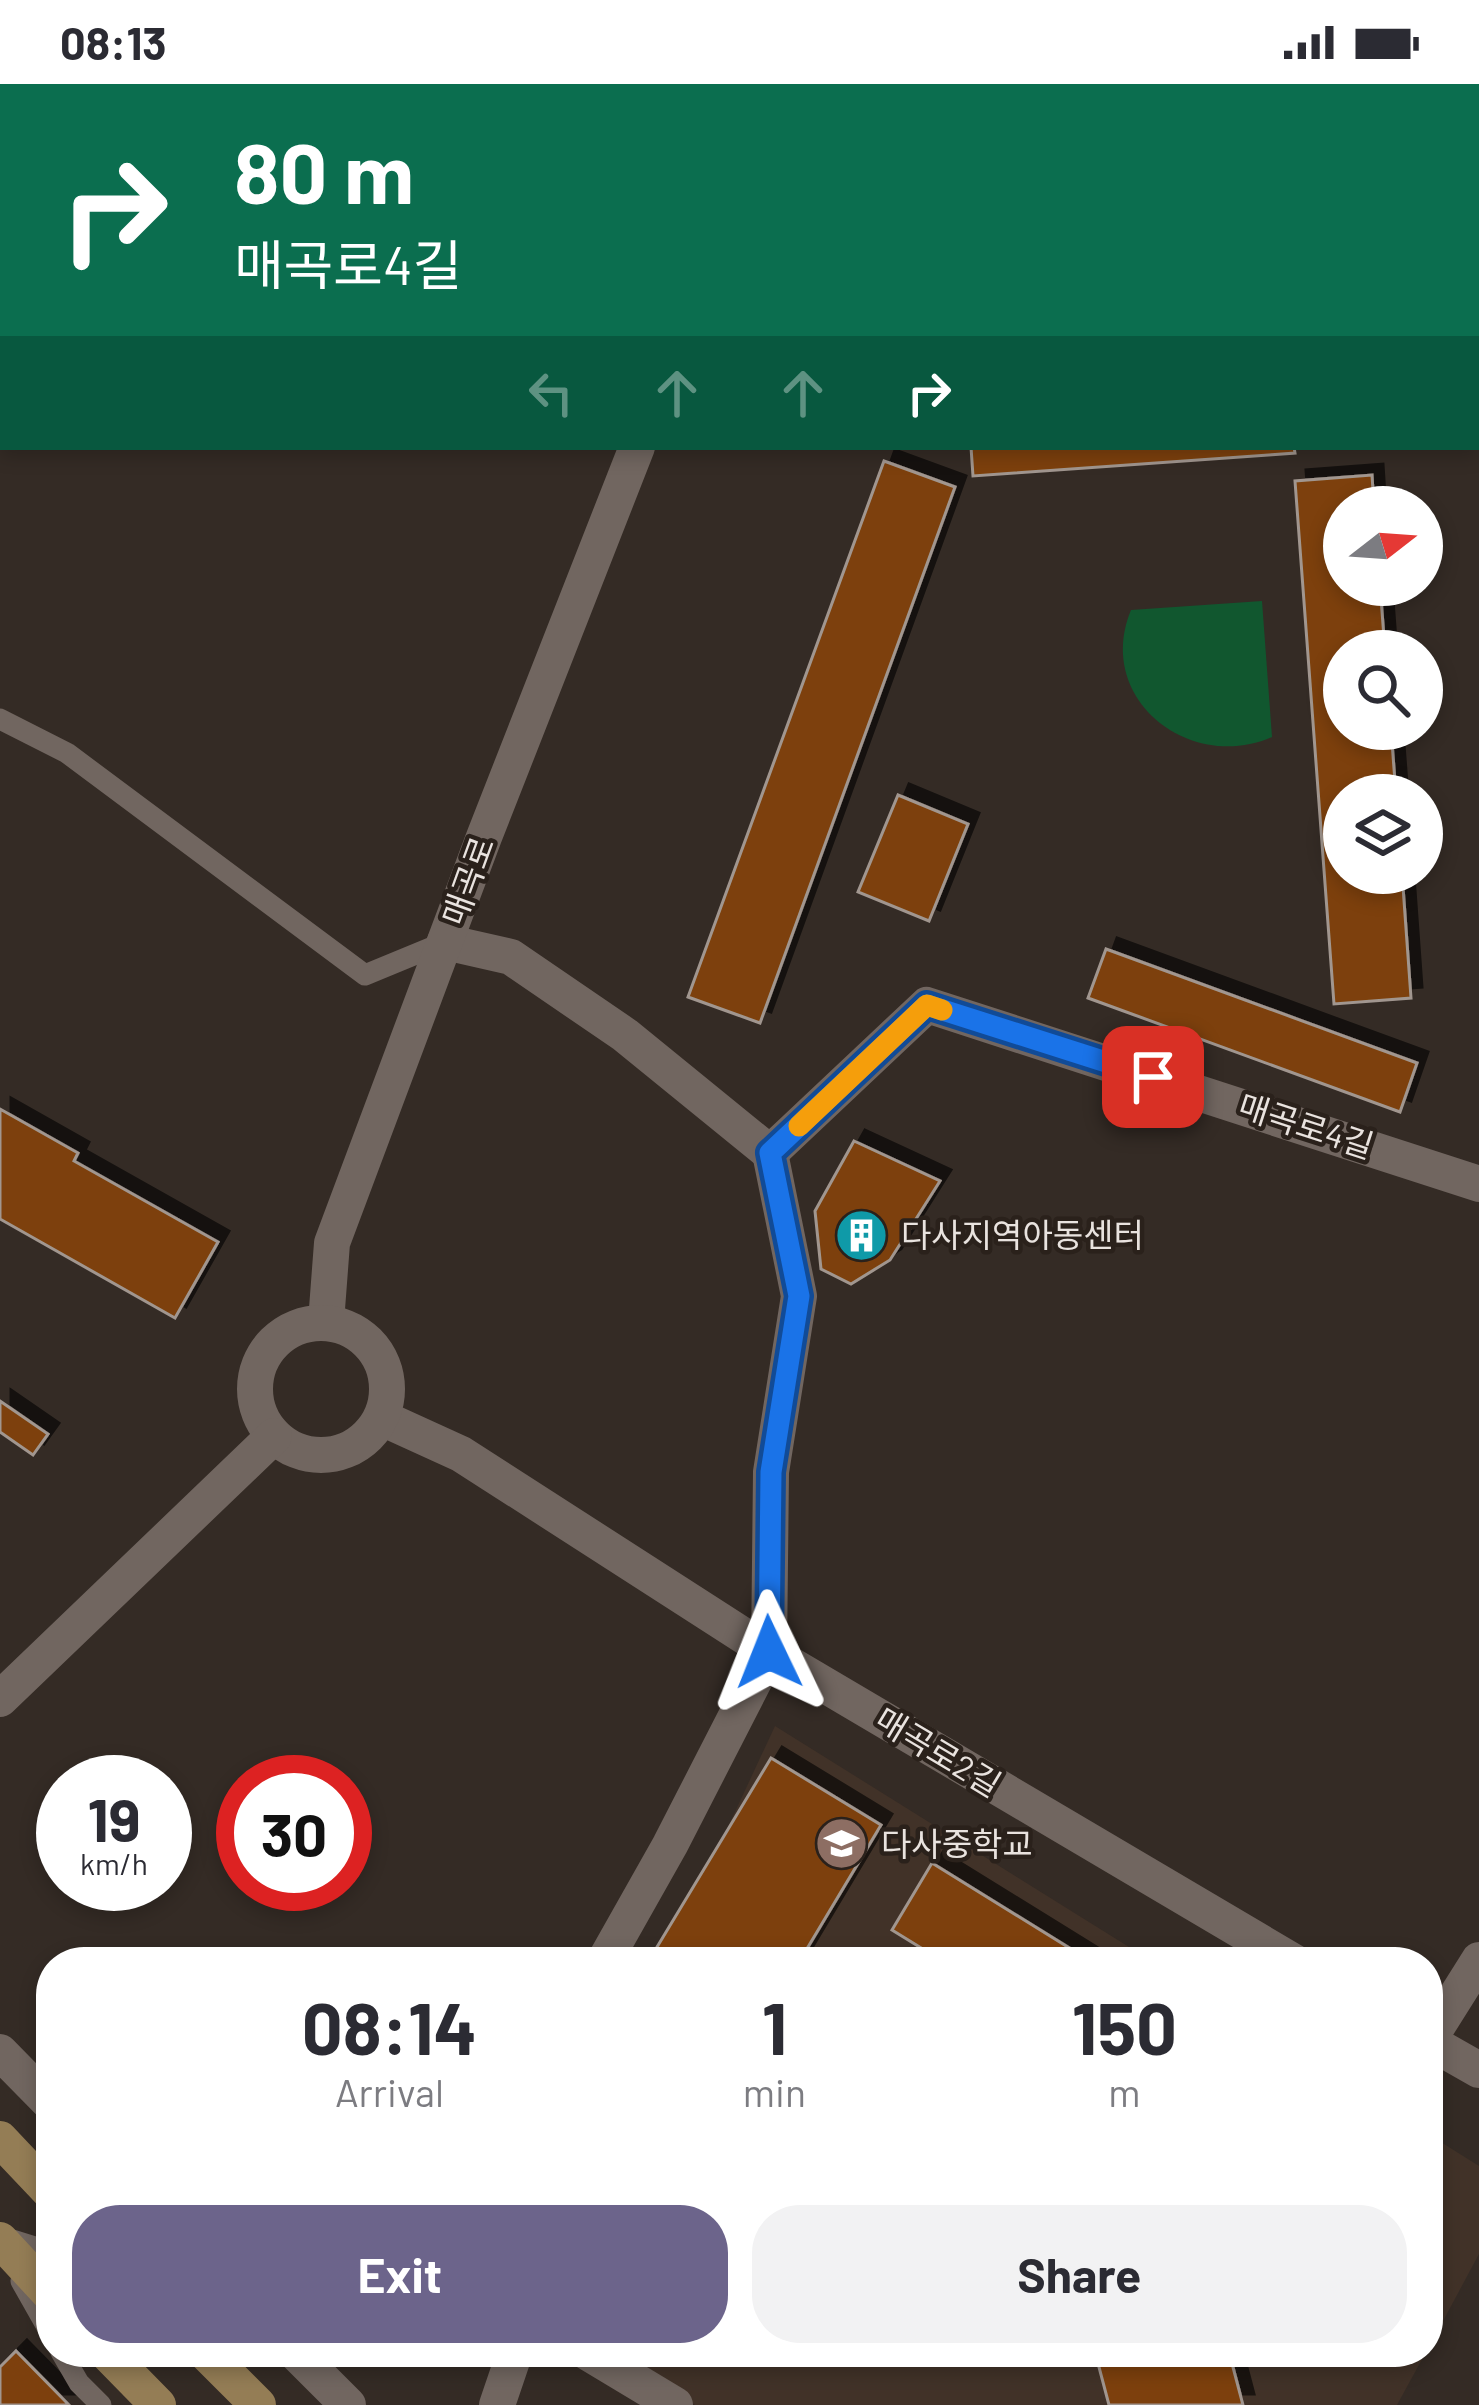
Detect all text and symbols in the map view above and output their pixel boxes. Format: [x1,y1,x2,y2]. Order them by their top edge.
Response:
text: 08:13 [60,15,167,69]
text: 80 m [234,120,414,221]
icon: right [36,132,192,288]
text: 매곡로4길 [234,231,462,296]
icon: left [518,360,584,426]
icon: ahead [644,360,710,426]
icon: ahead [770,360,836,426]
icon: right [896,360,962,426]
north arrow [1323,486,1443,606]
map controls [1323,486,1443,894]
button: search [1323,630,1443,750]
button: layers [1323,774,1443,894]
street label: 매곡로 [433,831,501,930]
pin [1102,1026,1204,1128]
icon: arrive [1120,1044,1186,1110]
street label: 매곡로4길 [1234,1084,1379,1166]
building icon: 다사지역아동센터 [834,1207,890,1263]
place label: 다사지역아동센터 [901,1214,1144,1254]
position arrow [706,1589,832,1715]
street label: 매곡로2길 [869,1698,1008,1804]
speed limit sign: 30 [216,1755,372,1911]
text: 19 [87,1782,141,1854]
school or university icon: 다사중학교 [814,1816,870,1872]
place label: 다사중학교 [881,1823,1033,1863]
text: km/h [80,1845,148,1881]
text: 08:14 [302,1983,477,2069]
text: 1 [762,1983,787,2069]
text: 150 [1072,1983,1177,2069]
text: Arrival [335,2068,444,2115]
text: min [743,2068,806,2115]
text: m [1108,2068,1141,2115]
button: Exit [72,2205,728,2343]
button: Share [752,2205,1407,2343]

